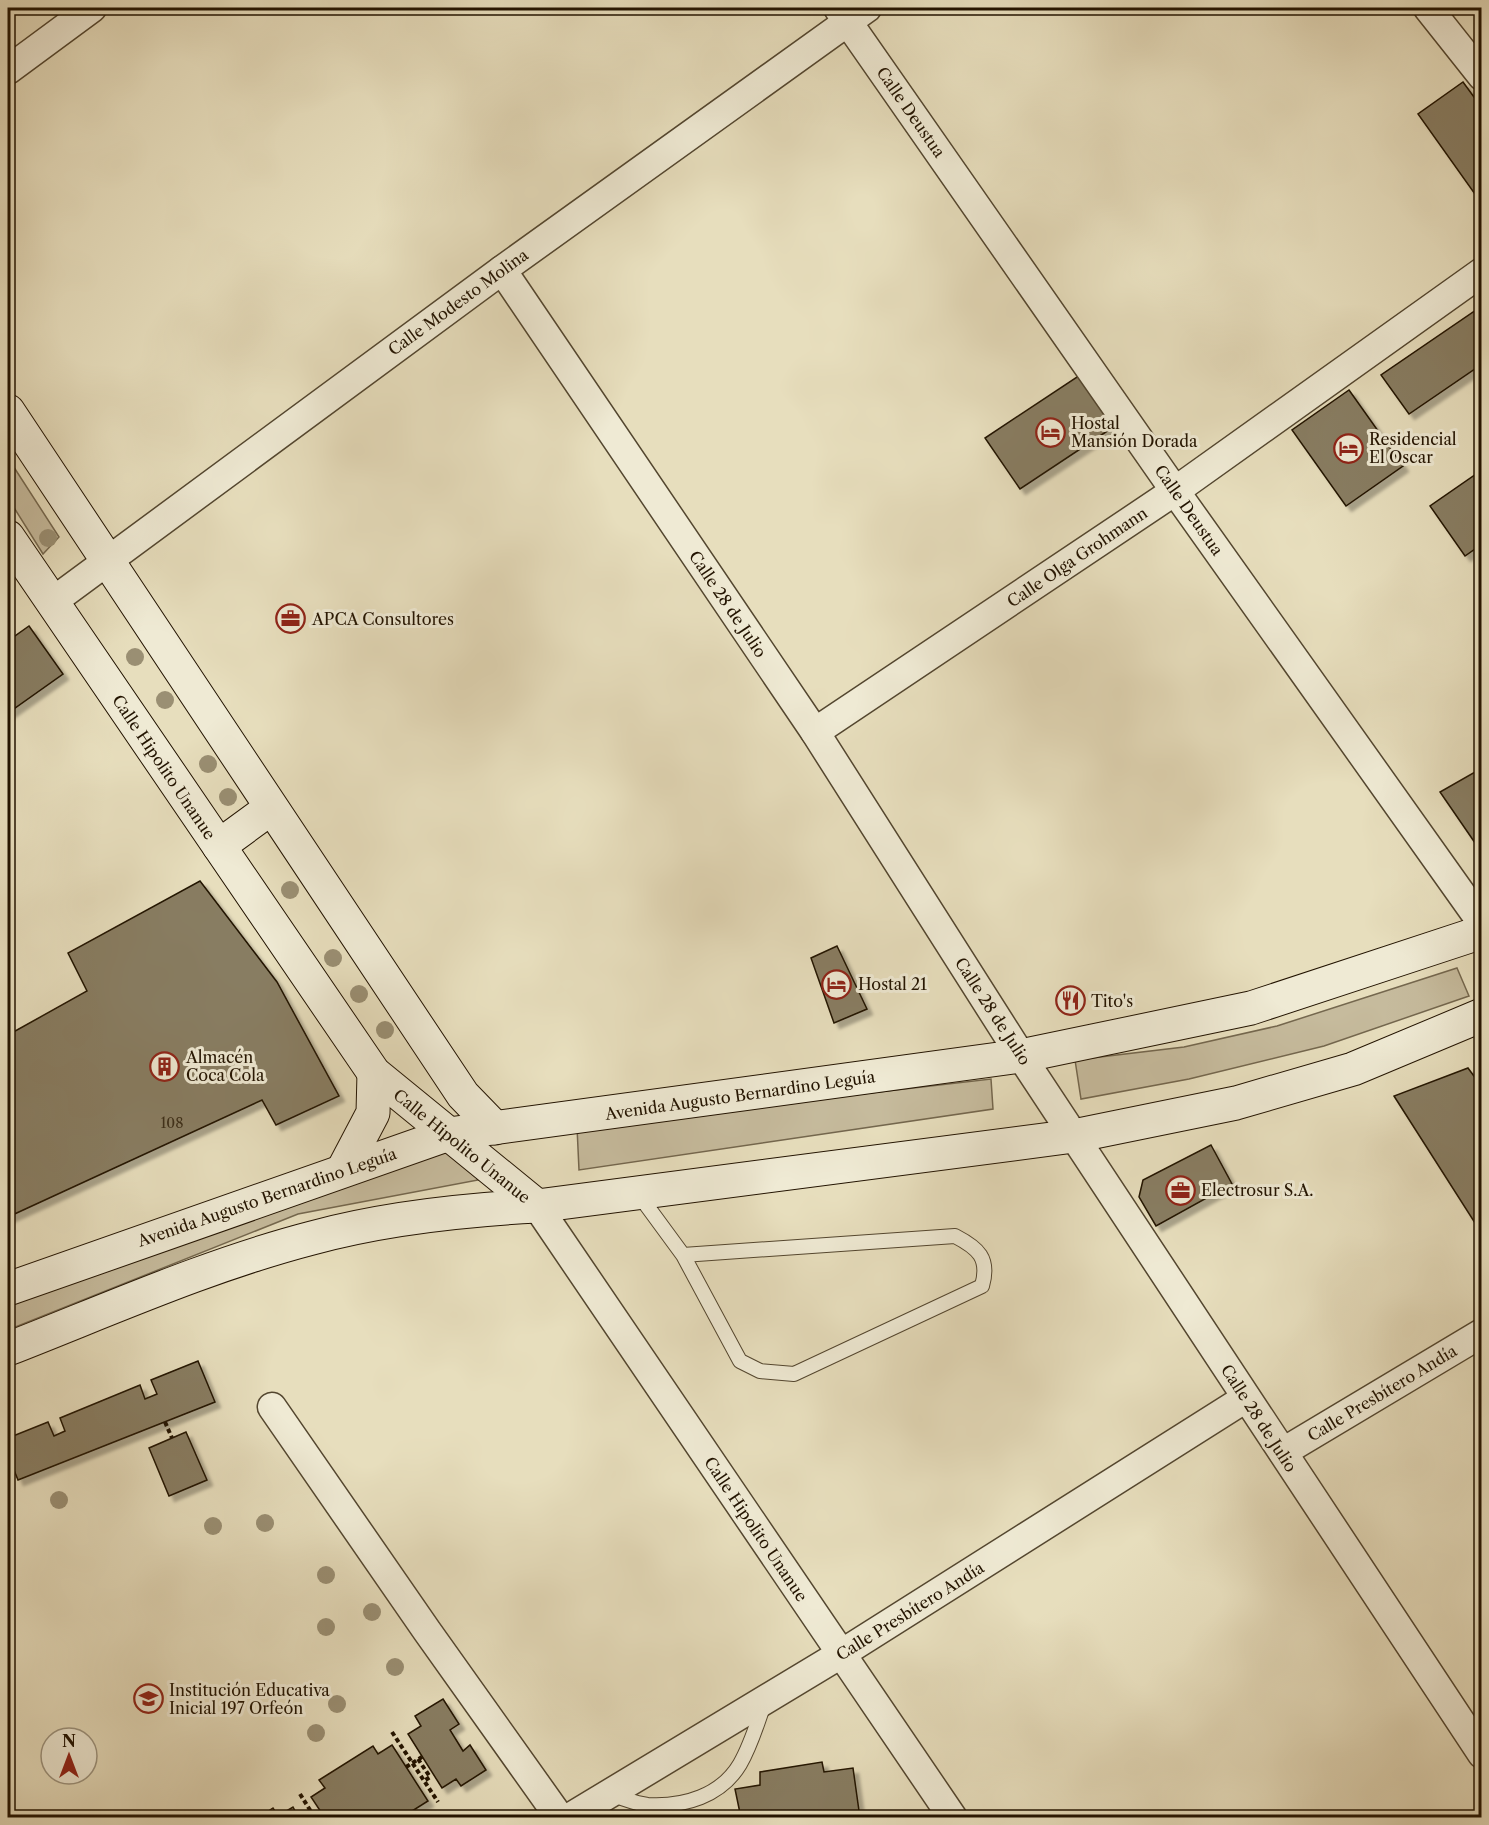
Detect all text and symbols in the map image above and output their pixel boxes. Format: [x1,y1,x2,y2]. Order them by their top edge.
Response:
street label: Calle Deustua [872,63,950,162]
street label: Calle Modesto Molina [384,244,532,359]
place label: Hostal Mansión Dorada [1071,413,1198,451]
hotel icon: Hostal Mansión Dorada [1034,416,1066,448]
place label: Residencial El Oscar [1369,429,1457,467]
hotel icon: Residencial El Oscar [1332,432,1364,464]
street label: Calle Deustua [1150,461,1228,560]
street label: Calle Olga Grohmann [1003,503,1151,611]
street label: Calle 28 de Julio [685,547,771,661]
office icon: APCA Consultores [275,603,307,635]
place label: APCA Consultores [311,609,454,629]
street label: Calle Hipolito Unanue [108,691,220,843]
street label: Calle 28 de Julio [951,953,1035,1069]
hotel icon: Hostal 21 [821,968,853,1000]
place label: Hostal 21 [858,974,927,994]
restaurant icon: Tito's [1054,985,1086,1017]
place label: Tito's [1091,991,1133,1011]
place label: Almacén Coca Cola [185,1047,265,1085]
building icon: Almacén Coca Cola [149,1050,181,1082]
street label: Avenida Augusto Bernardino Leguía [603,1066,877,1124]
street label: Calle Hipolito Unanue [390,1085,535,1207]
house number: 108 [160,1114,184,1132]
street label: Avenida Augusto Bernardino Leguía [134,1143,400,1251]
office icon: Electrosur S.A. [1164,1174,1196,1206]
place label: Electrosur S.A. [1201,1180,1313,1200]
street label: Calle Presbítero Andía [1304,1340,1461,1445]
street label: Calle 28 de Julio [1217,1360,1301,1476]
street label: Calle Hipolito Unanue [700,1453,812,1605]
street label: Calle Presbítero Andía [832,1557,988,1665]
place label: Institución Educativa Inicial 197 Orfeón [169,1680,330,1718]
school or university icon: Institución Educativa Inicial 197 Orfeón [132,1683,164,1715]
north arrow [39,1726,99,1786]
text: N [62,1731,76,1751]

